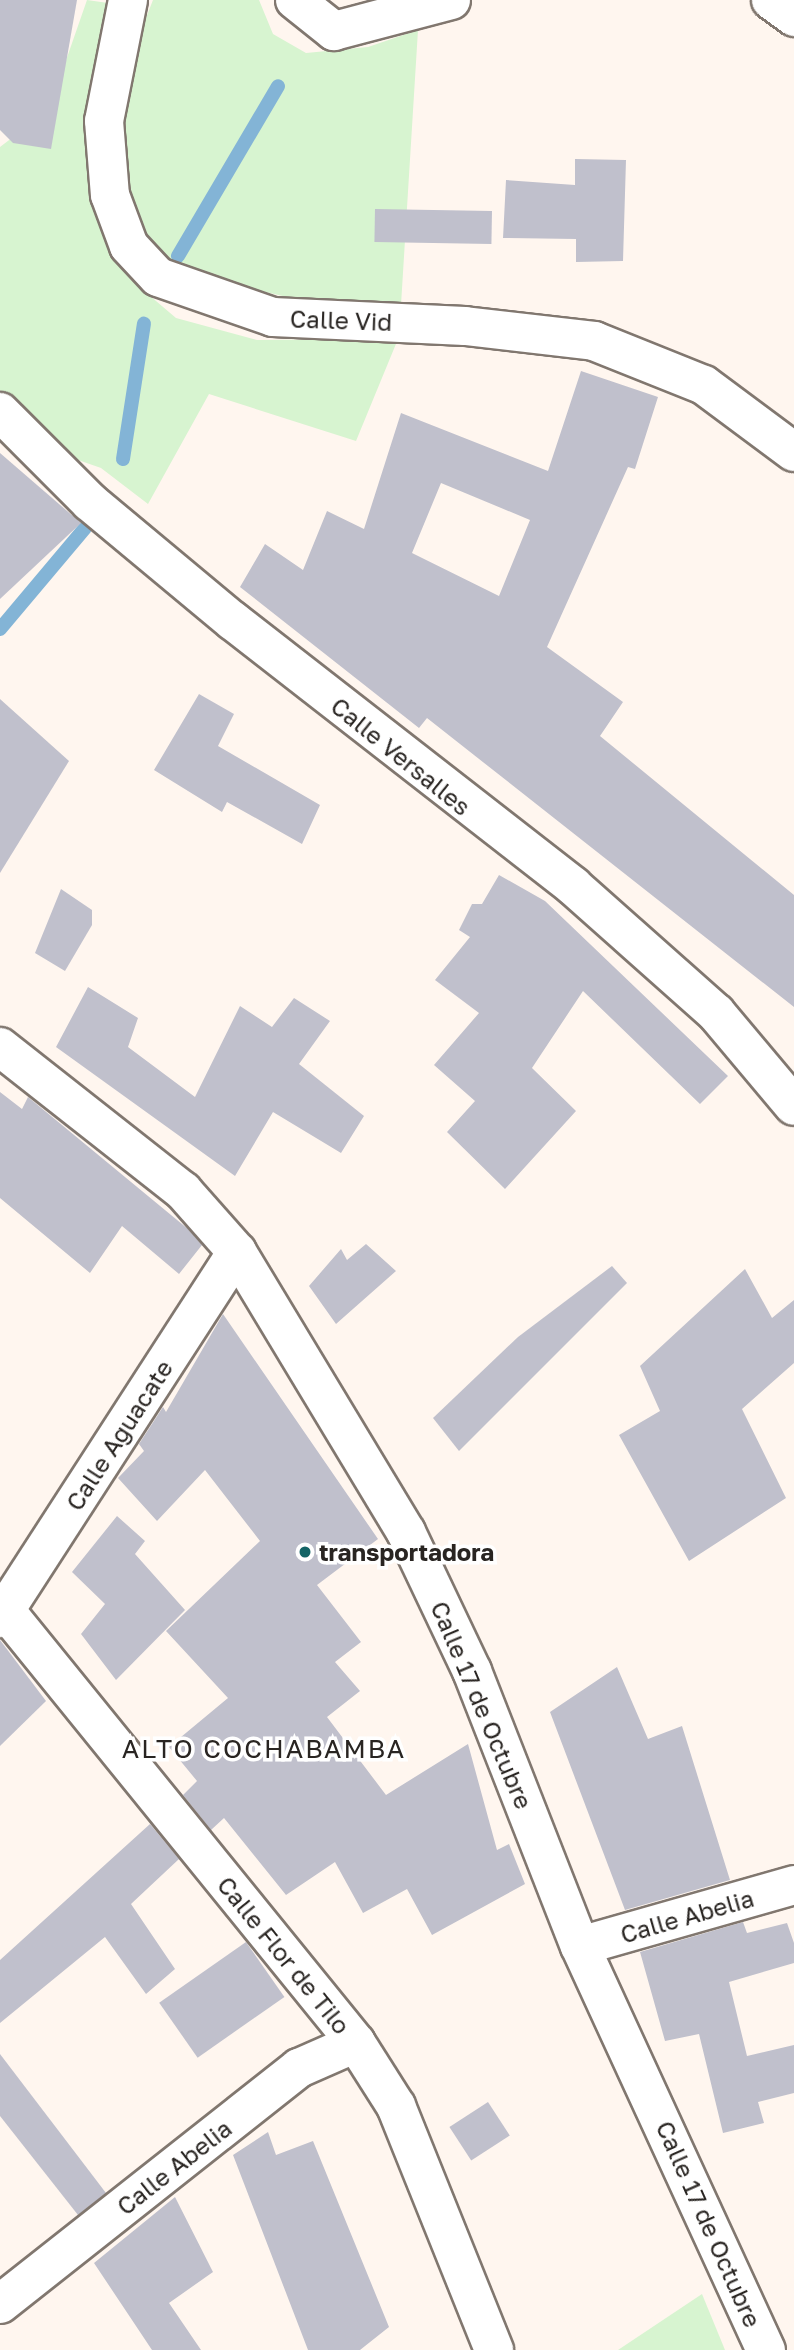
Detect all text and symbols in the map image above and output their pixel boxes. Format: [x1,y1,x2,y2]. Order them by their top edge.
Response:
street label: Calle Vid [289,304,393,336]
street label: Calle Versalles [326,691,476,821]
street label: Calle Aguacate [60,1354,178,1516]
place label: transportadora [319,1538,494,1566]
marker: transportadora [297,1544,313,1560]
street label: Calle 17 de Octubre [425,1597,539,1813]
district label: ALTO COCHABAMBA [124,1733,404,1765]
street label: Calle Flor de Tilo [212,1870,356,2040]
street label: Calle Abelia [617,1883,757,1949]
street label: Calle Abelia [111,2113,237,2221]
street label: Calle 17 de Octubre [651,2116,767,2332]

